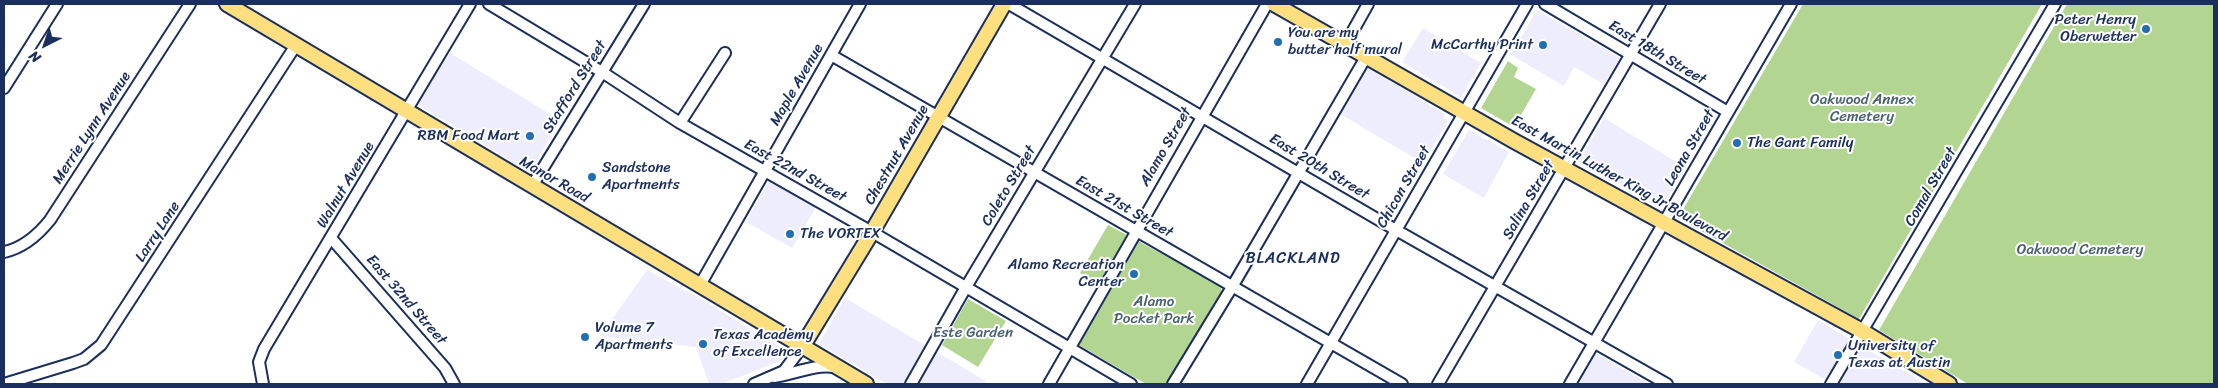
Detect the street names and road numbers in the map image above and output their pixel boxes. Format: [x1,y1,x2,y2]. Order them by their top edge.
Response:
street label: East 18th Street [1605,17,1709,89]
street label: Stafford Street [539,37,611,137]
street label: Maple Avenue [766,41,828,129]
street label: Merrie Lynn Avenue [49,68,135,188]
street label: Chestnut Avenue [861,102,933,208]
street label: Alamo Street [1136,104,1196,190]
street label: Leona Street [1661,107,1719,189]
street label: East Martin Luther King Jr Boulevard [1508,112,1730,246]
street label: East 20th Street [1266,130,1372,204]
street label: East 22nd Street [741,135,849,207]
street label: Walnut Avenue [313,139,379,231]
street label: Coleto Street [978,143,1040,229]
street label: Chicon Street [1373,143,1435,231]
street label: Comal Street [1901,144,1961,230]
street label: Manor Road [516,153,592,207]
street label: Salina Street [1499,157,1559,243]
street label: East 21st Street [1072,172,1176,242]
street label: Larry Lane [132,198,184,266]
street label: East 32nd Street [362,251,450,349]

